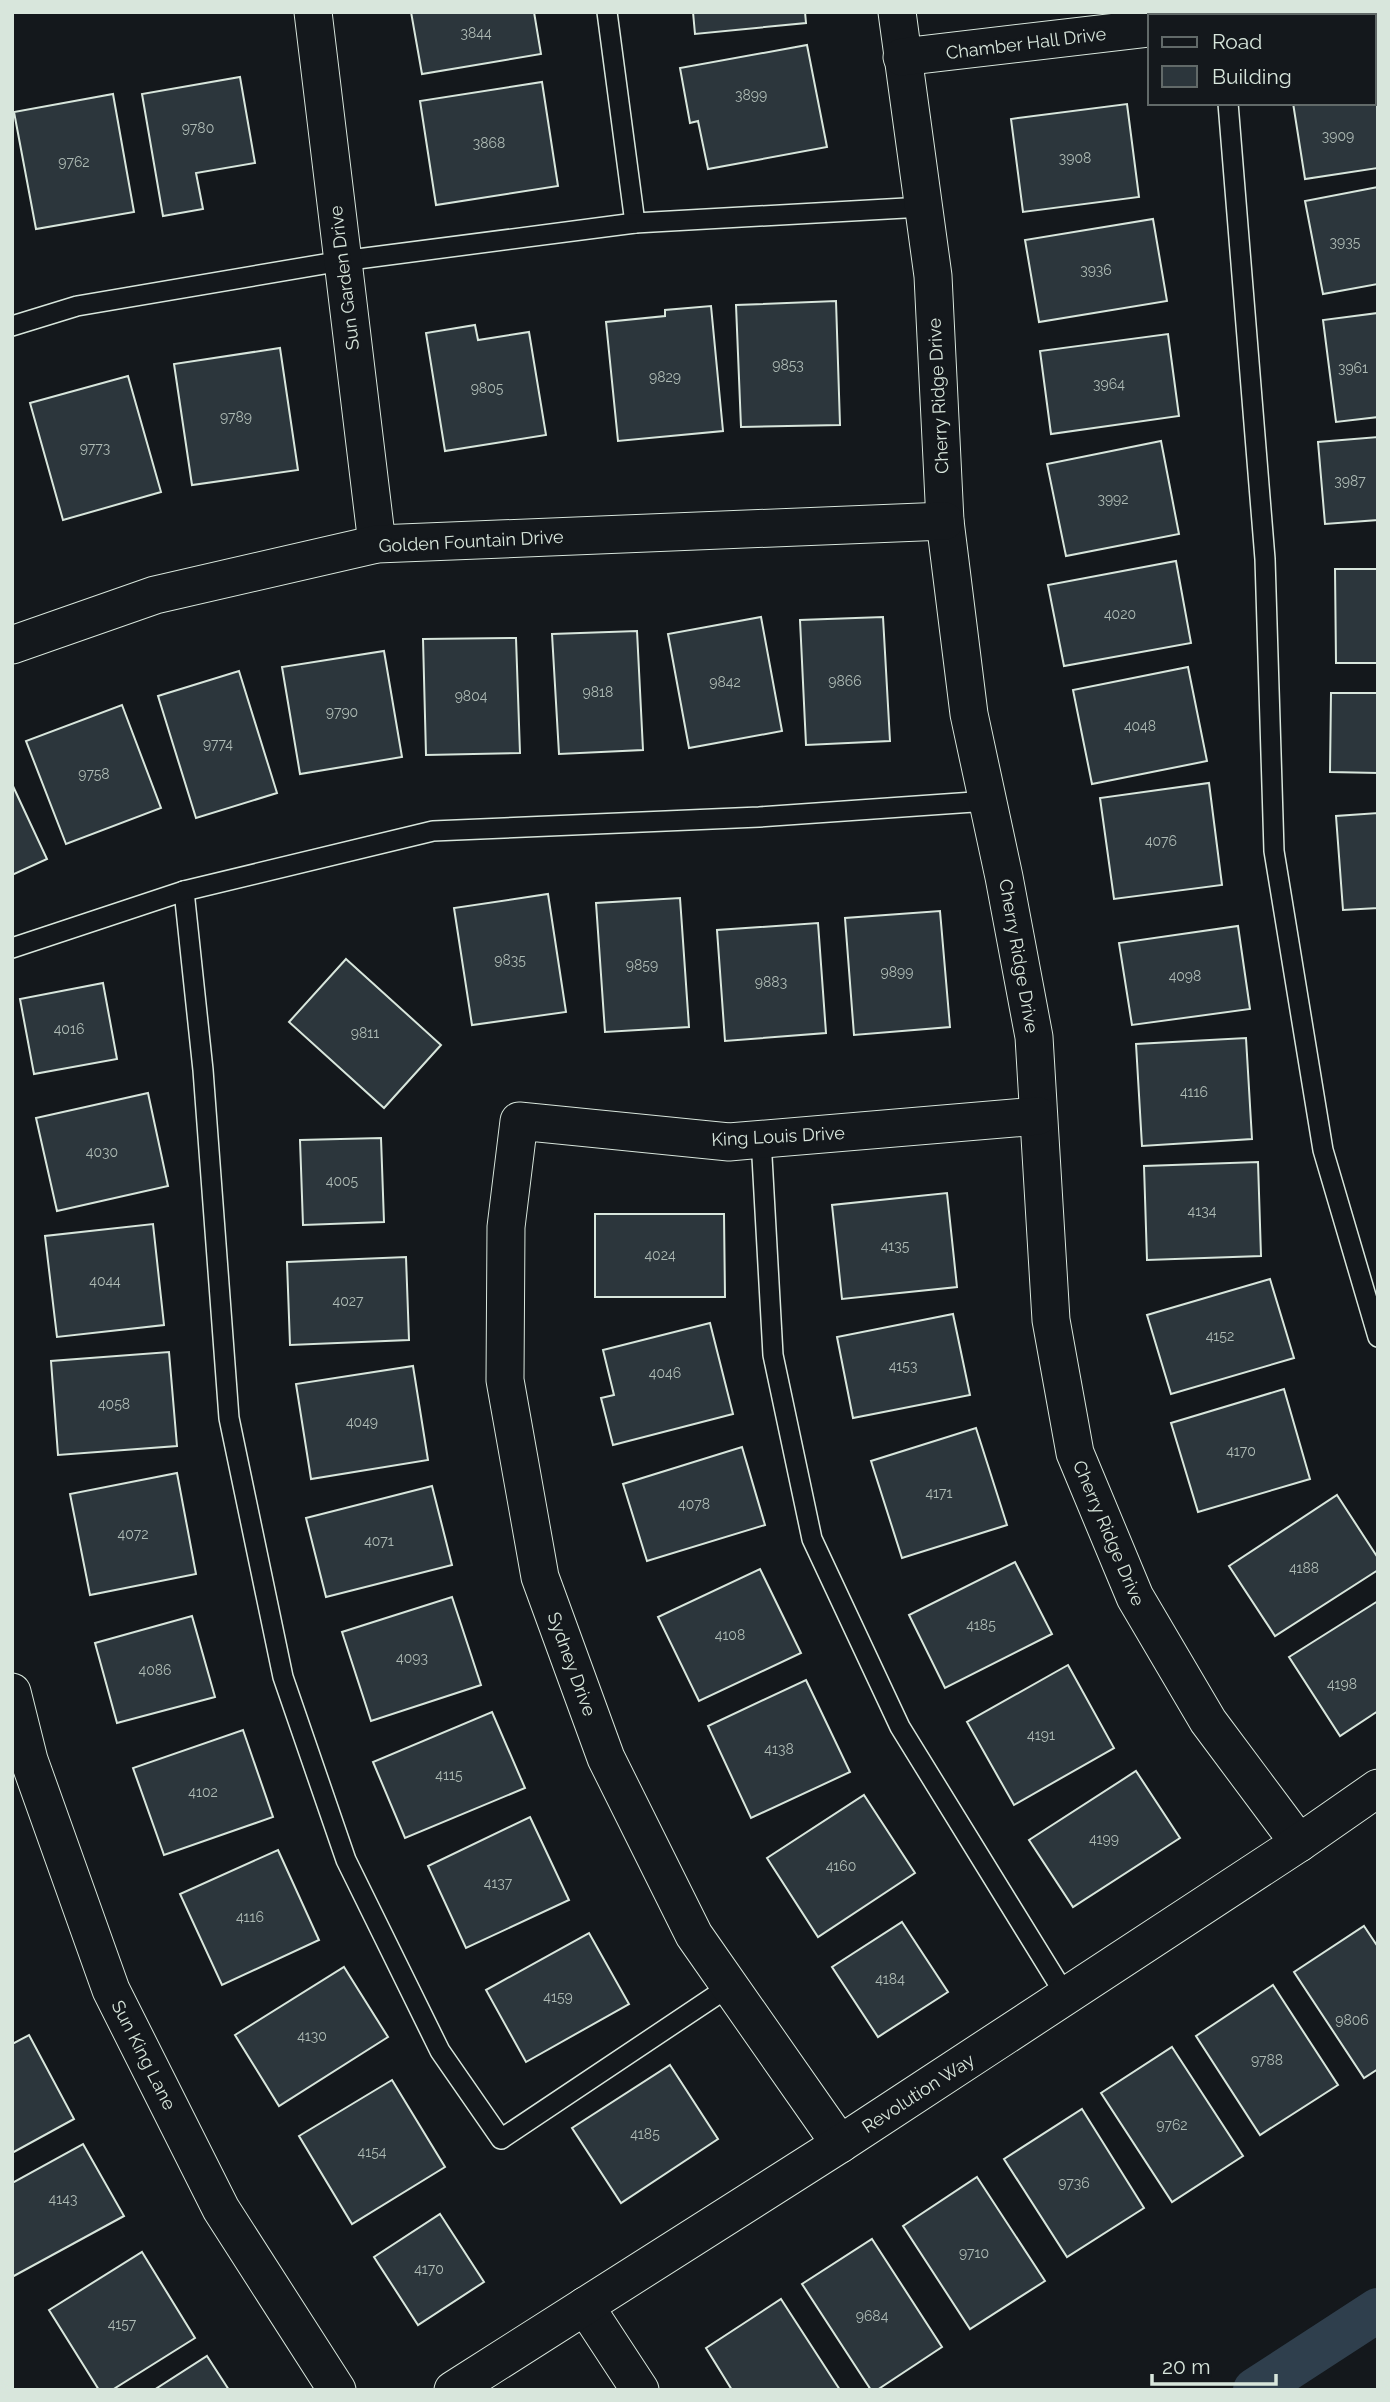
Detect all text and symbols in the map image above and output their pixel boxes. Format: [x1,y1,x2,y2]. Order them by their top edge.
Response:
legend [1148,14,1376,105]
street label: Chamber Hall Drive [945,23,1108,63]
house number: 3844 [460,25,492,41]
text: Road [1212,29,1262,54]
text: Building [1212,64,1292,89]
house number: 3899 [735,87,767,103]
house number: 9780 [182,120,214,136]
house number: 3909 [1322,128,1354,144]
house number: 3868 [473,135,505,151]
house number: 3908 [1059,150,1091,166]
house number: 9762 [58,154,90,170]
street label: Sun Garden Drive [325,204,363,351]
house number: 3935 [1330,234,1361,250]
house number: 3936 [1080,262,1112,278]
street label: Cherry Ridge Drive [923,317,953,474]
house number: 9853 [772,357,804,373]
house number: 3961 [1338,360,1368,376]
house number: 9829 [649,369,681,385]
house number: 3964 [1093,376,1125,392]
house number: 9805 [471,380,504,396]
house number: 9789 [220,409,252,425]
house number: 9773 [80,440,110,456]
house number: 3987 [1334,473,1366,489]
house number: 3992 [1097,491,1129,507]
street label: Golden Fountain Drive [378,526,564,556]
house number: 4020 [1104,606,1136,622]
house number: 9866 [828,673,862,689]
house number: 9842 [709,674,741,690]
house number: 9818 [583,684,613,700]
house number: 9804 [455,688,488,704]
house number: 9790 [326,704,358,720]
house number: 4048 [1124,718,1156,734]
house number: 9774 [203,736,233,752]
house number: 9758 [78,766,110,782]
house number: 4076 [1145,833,1177,849]
street label: Cherry Ridge Drive [995,877,1043,1035]
house number: 9835 [494,952,526,968]
house number: 9859 [626,957,658,973]
house number: 9899 [881,964,913,980]
house number: 4098 [1169,968,1201,984]
house number: 9883 [755,974,787,990]
house number: 4016 [54,1021,84,1037]
house number: 9811 [351,1025,379,1041]
house number: 4116 [1180,1084,1208,1100]
street label: King Louis Drive [711,1122,846,1150]
house number: 4030 [86,1144,118,1160]
house number: 4005 [326,1173,359,1189]
house number: 4134 [1188,1203,1217,1219]
house number: 4135 [881,1238,910,1254]
house number: 4024 [644,1247,676,1263]
house number: 4044 [89,1273,121,1289]
house number: 4027 [333,1293,364,1309]
house number: 4152 [1206,1328,1234,1344]
house number: 4153 [889,1358,917,1374]
house number: 4046 [649,1365,681,1381]
house number: 4058 [98,1396,130,1412]
house number: 4049 [346,1414,378,1430]
house number: 4170 [1226,1443,1256,1459]
street label: Cherry Ridge Drive [1069,1457,1149,1609]
house number: 4171 [925,1485,953,1501]
house number: 4078 [678,1496,710,1512]
house number: 4072 [118,1526,148,1542]
house number: 4071 [364,1533,394,1549]
house number: 4188 [1289,1560,1319,1576]
street label: Sydney Drive [544,1609,601,1719]
house number: 4185 [966,1617,996,1633]
house number: 4108 [715,1627,745,1643]
house number: 4093 [396,1650,428,1666]
house number: 4086 [139,1662,171,1678]
house number: 4198 [1327,1676,1357,1692]
house number: 4191 [1027,1727,1055,1743]
house number: 4138 [764,1741,794,1757]
house number: 4115 [435,1767,463,1783]
house number: 4102 [188,1784,218,1800]
house number: 4199 [1089,1831,1119,1847]
house number: 4160 [826,1858,856,1874]
house number: 4137 [484,1875,513,1891]
house number: 4116 [236,1909,264,1925]
house number: 4184 [875,1971,905,1987]
house number: 4159 [543,1989,573,2005]
street label: Sun King Lane [107,1997,181,2114]
house number: 9806 [1335,2012,1369,2028]
house number: 4130 [297,2028,327,2044]
street label: Revolution Way [858,2049,978,2137]
house number: 9788 [1251,2052,1283,2068]
house number: 9762 [1156,2117,1188,2133]
house number: 4185 [630,2126,660,2142]
house number: 4154 [358,2144,387,2160]
house number: 9736 [1058,2175,1090,2191]
house number: 4143 [49,2191,77,2207]
house number: 9710 [959,2245,989,2261]
house number: 4170 [414,2261,444,2277]
house number: 9684 [856,2308,889,2324]
house number: 4157 [108,2316,137,2332]
scale bar [1152,2342,1276,2386]
text: 20 m [1162,2354,1210,2379]

